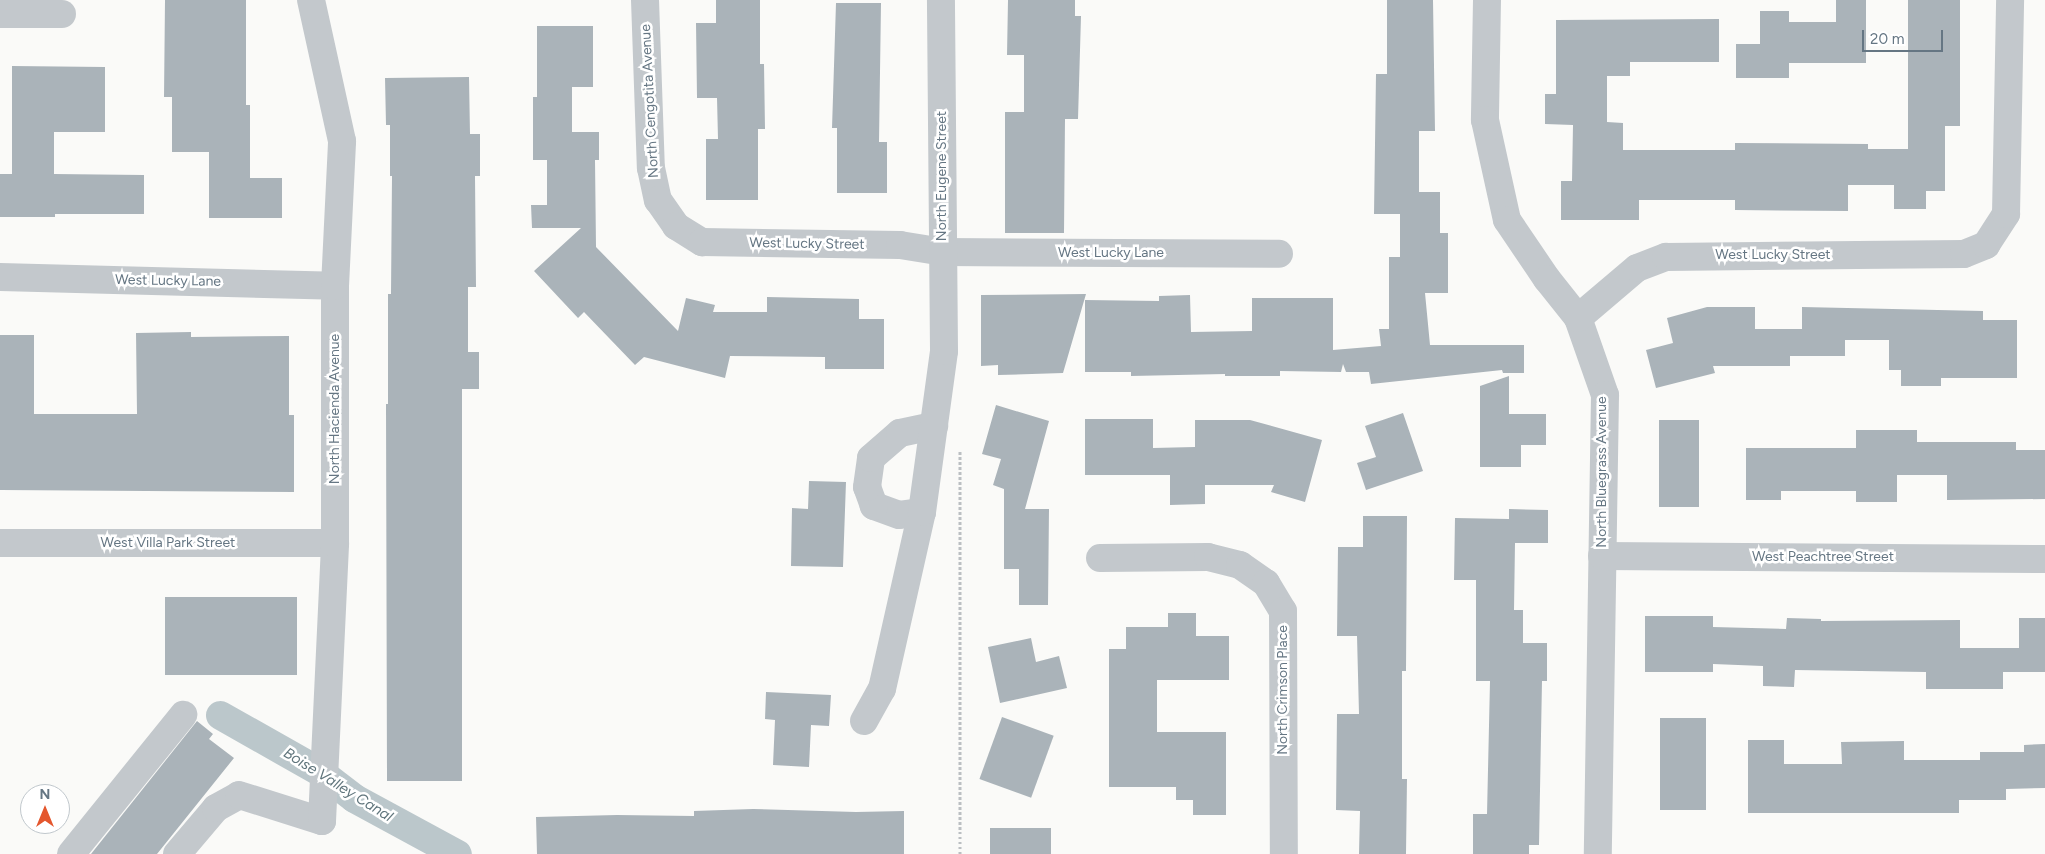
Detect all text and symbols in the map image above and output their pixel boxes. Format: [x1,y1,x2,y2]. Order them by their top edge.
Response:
scale bar [1865,20,1946,52]
street label: North Cengotita Avenue [638,24,662,178]
text: 20 m [1870,30,1904,48]
street label: North Eugene Street [934,111,950,241]
street label: West Lucky Street [749,235,865,253]
street label: West Lucky Lane [1058,245,1164,261]
street label: West Lucky Street [1715,247,1831,263]
street label: West Lucky Lane [115,272,221,290]
street label: North Hacienda Avenue [327,334,343,484]
street label: North Bluegrass Avenue [1594,396,1610,548]
street label: West Villa Park Street [101,535,235,551]
street label: West Peachtree Street [1752,549,1894,565]
street label: North Crimson Place [1275,625,1291,755]
water label: Boise Valley Canal [280,744,396,826]
north arrow [20,784,70,834]
text: N [40,786,50,803]

